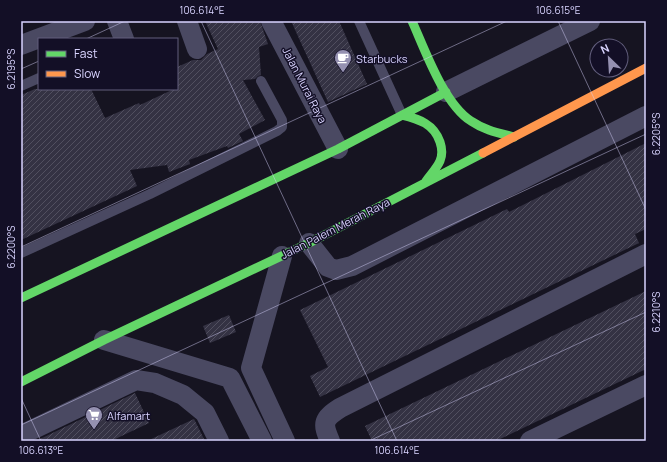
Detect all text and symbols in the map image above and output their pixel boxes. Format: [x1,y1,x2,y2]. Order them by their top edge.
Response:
text: 106.614°E [180,3,225,17]
text: 106.615°E [536,3,581,17]
legend [38,38,178,90]
north arrow [589,38,629,78]
text: N [598,40,611,57]
street label: Jalan Murai Raya [279,44,331,126]
text: Fast [74,45,98,62]
cafe icon: Starbucks [333,48,353,73]
text: 6.2195°S [4,49,18,90]
place label: Starbucks [356,51,408,66]
text: Slow [74,65,100,82]
text: 6.2205°S [649,113,663,155]
street label: Jalan Palem Merah Raya [278,194,392,262]
text: 6.2200°S [4,225,18,269]
text: 6.2210°S [649,292,663,332]
supermarket icon: Alfamart [84,405,104,430]
place label: Alfamart [107,408,150,423]
text: 106.613°E [19,443,64,457]
text: 106.614°E [375,443,420,457]

